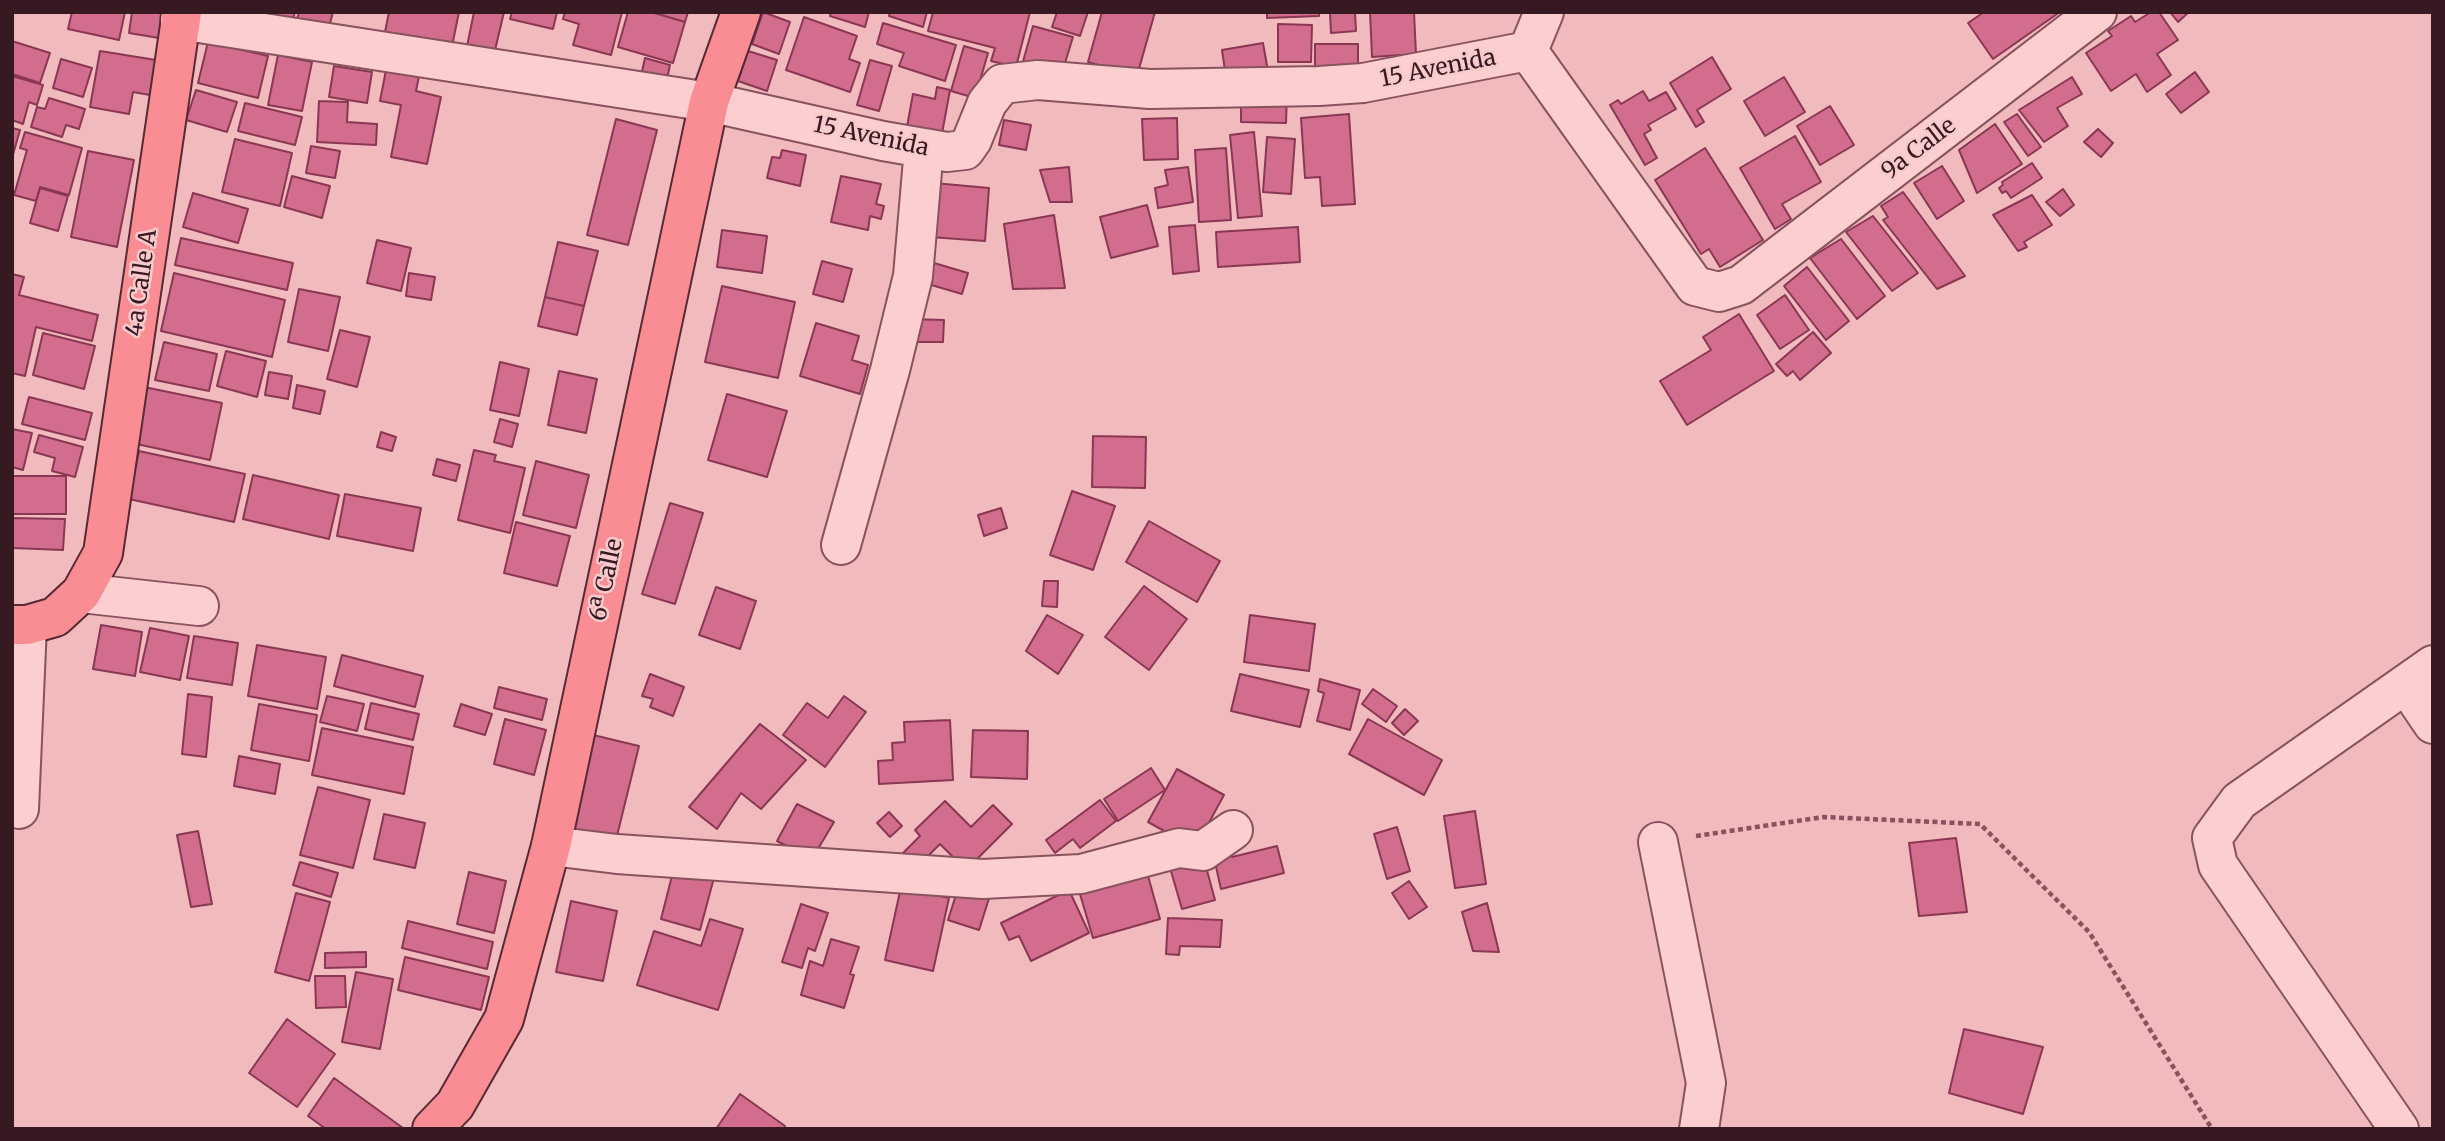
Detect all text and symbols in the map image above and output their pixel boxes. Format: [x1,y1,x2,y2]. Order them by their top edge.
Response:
street label: 15 Avenida [1378,44,1498,94]
street label: 15 Avenida [811,111,931,163]
street label: 9a Calle [1877,112,1961,186]
street label: 4a Calle A [121,228,163,338]
street label: 6ª Calle [585,536,629,624]

